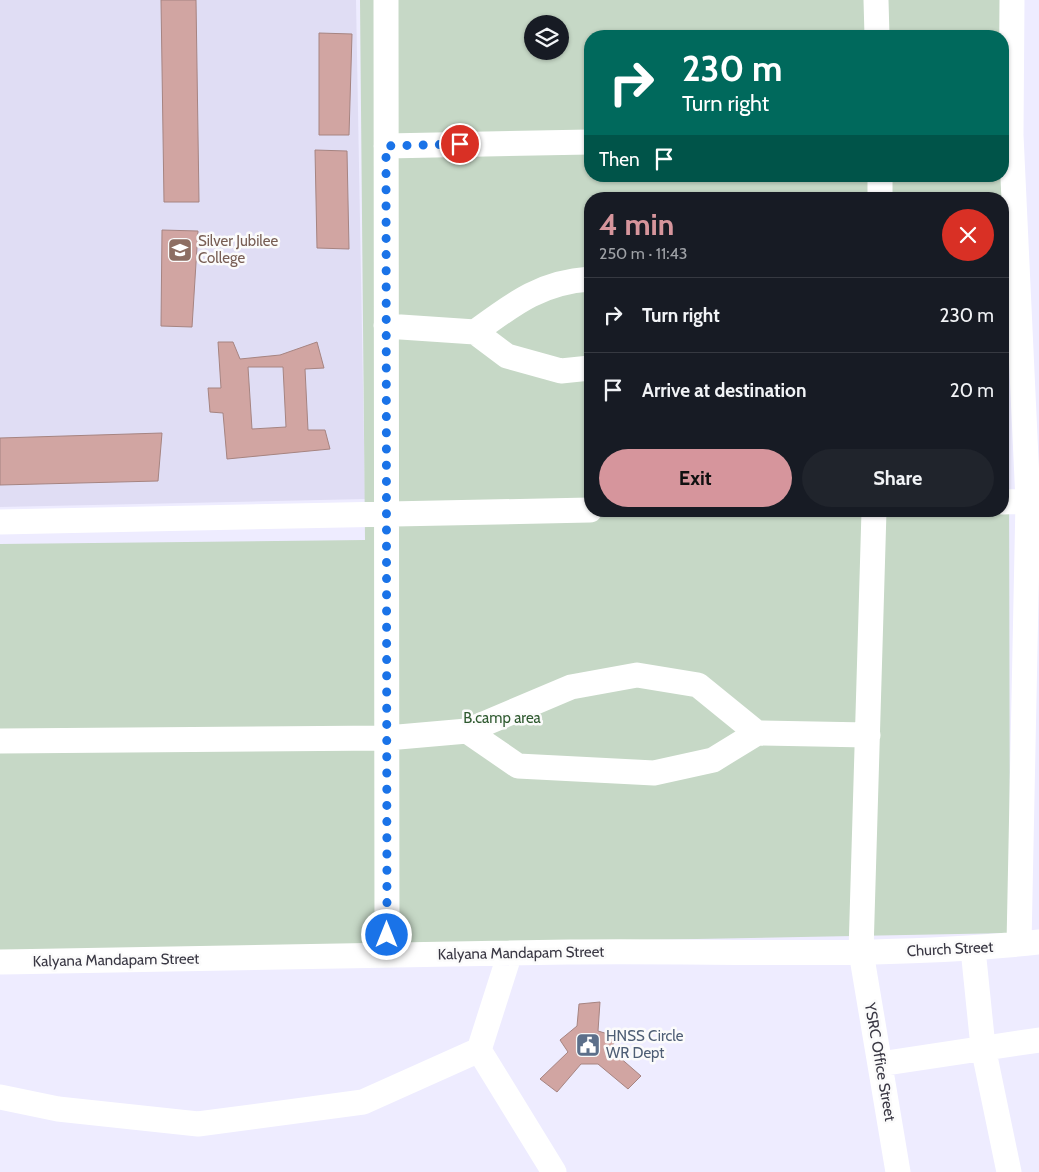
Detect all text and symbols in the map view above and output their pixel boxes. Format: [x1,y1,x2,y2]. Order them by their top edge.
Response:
map controls [524,15,569,60]
button: layers [524,15,569,60]
text: 230 m [682,47,782,90]
icon: right [599,50,664,115]
text: Turn right [682,90,769,117]
pin [439,123,481,165]
icon: arrive [446,130,474,158]
icon: arrive [650,145,678,173]
text: Then [599,148,640,171]
text: 4 min [599,206,674,243]
button: close [942,209,994,261]
place label: Silver Jubilee College [198,232,278,267]
school or university icon: Silver Jubilee College [167,237,193,263]
text: 250 m · 11:43 [599,244,688,263]
icon: right [599,301,627,329]
text: Turn right [642,304,720,327]
text: 230 m [940,304,994,327]
icon: arrive [599,376,627,404]
text: Arrive at destination [642,379,806,402]
text: 20 m [950,379,994,402]
button: Exit [599,449,792,507]
button: Share [802,449,994,507]
park label: B.camp area [463,709,542,727]
position arrow [360,908,412,960]
street label: Church Street [906,938,994,960]
street label: Kalyana Mandapam Street [438,943,604,963]
street label: Kalyana Mandapam Street [33,950,199,970]
street label: YSRC Office Street [861,1000,899,1123]
place label: HNSS Circle WR Dept [606,1027,684,1062]
public building icon: HNSS Circle WR Dept [575,1032,601,1058]

